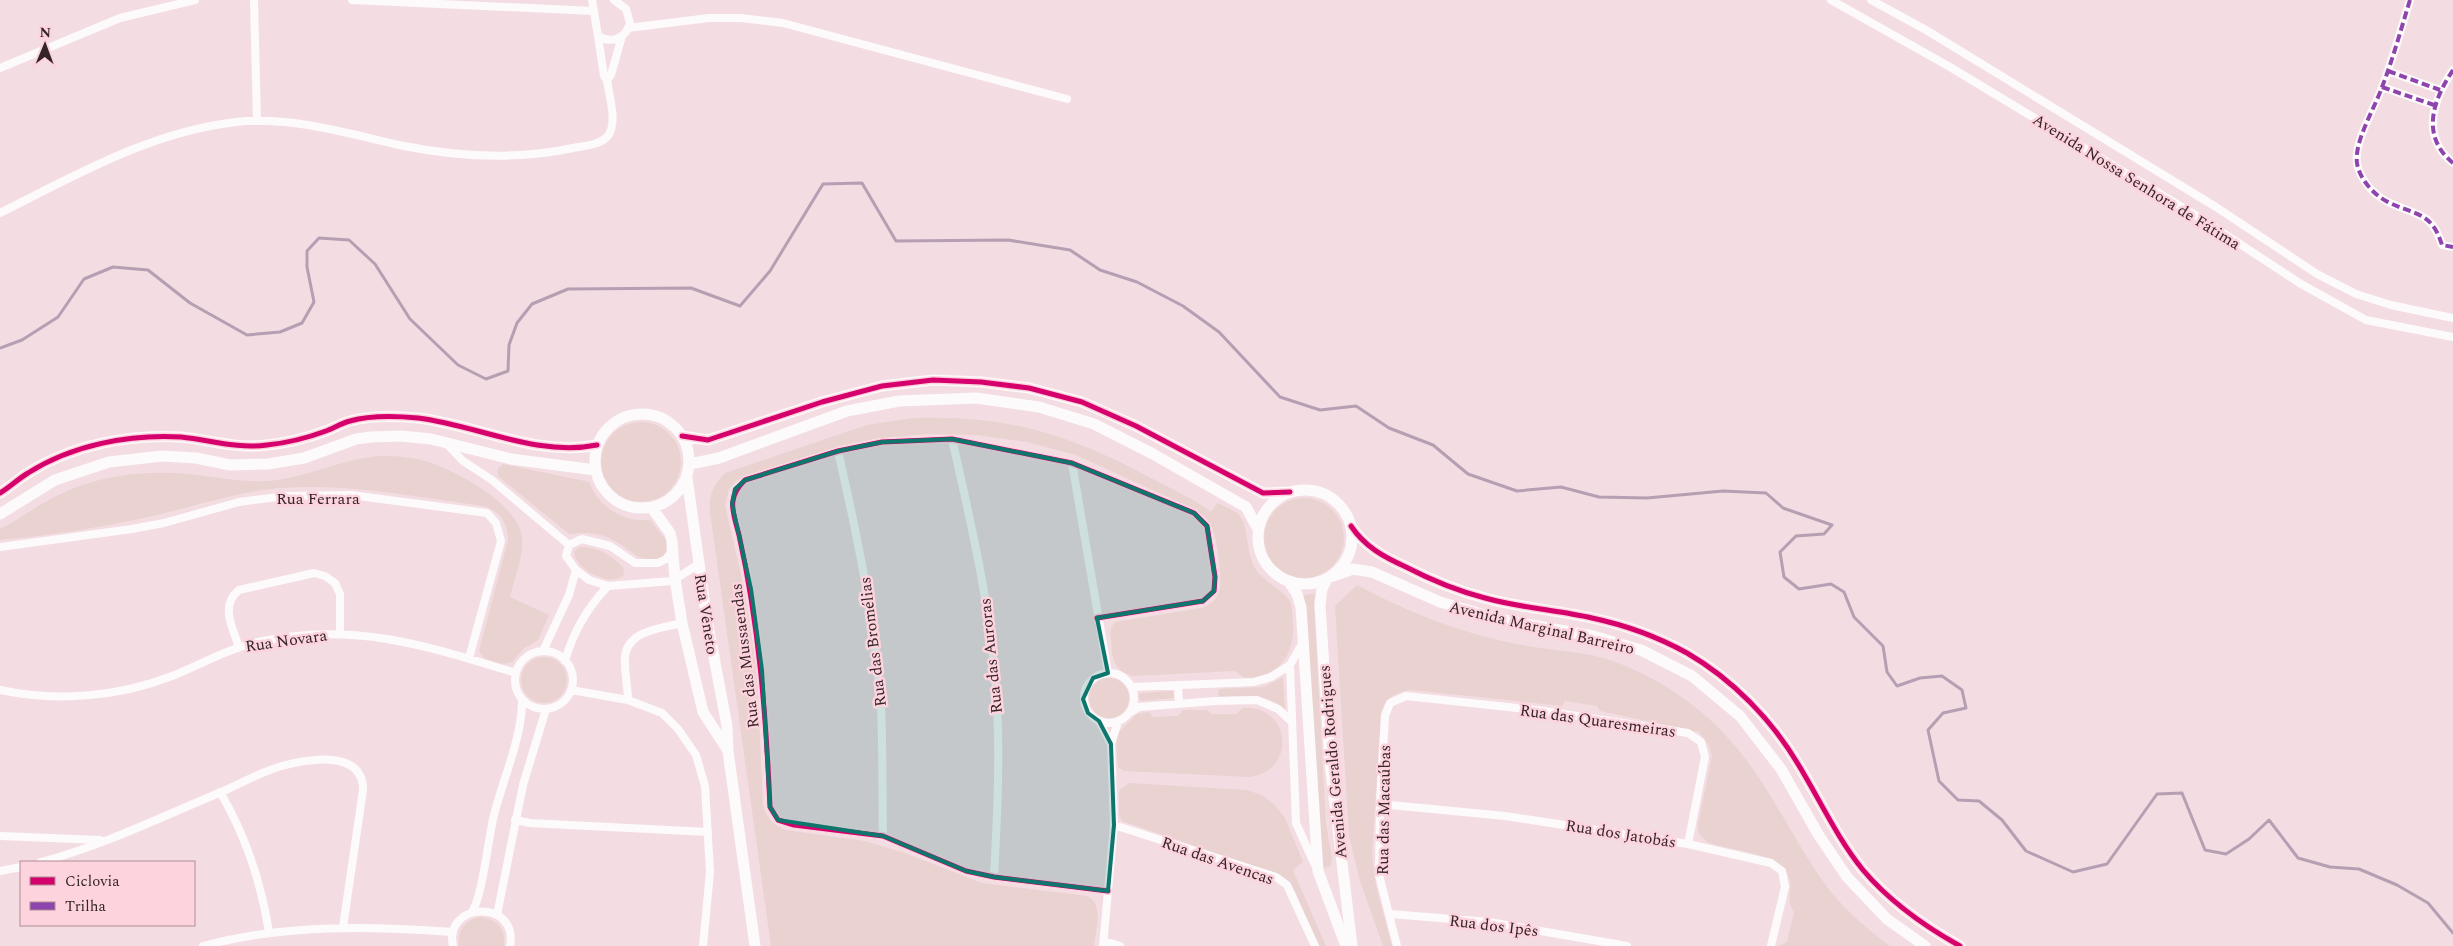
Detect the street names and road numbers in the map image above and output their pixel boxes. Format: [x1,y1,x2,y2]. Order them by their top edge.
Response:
street label: Avenida Nossa Senhora de Fátima [2028,108,2245,256]
street label: Rua Ferrara [276,487,360,511]
street label: Rua Vêneto [688,572,724,656]
street label: Rua das Bromélias [853,576,893,708]
street label: Rua das Mussaendas [724,582,766,730]
street label: Avenida Marginal Barreiro [1447,595,1637,661]
street label: Rua das Auroras [973,597,1009,715]
street label: Rua Novara [244,623,329,659]
street label: Avenida Geraldo Rodrigues [1313,664,1353,860]
street label: Rua das Quaresmeiras [1518,698,1678,744]
street label: Rua das Macaúbas [1371,745,1397,875]
street label: Rua dos Jatobás [1564,813,1678,855]
street label: Rua das Avencas [1158,830,1277,891]
street label: Rua dos Ipês [1448,909,1540,943]

